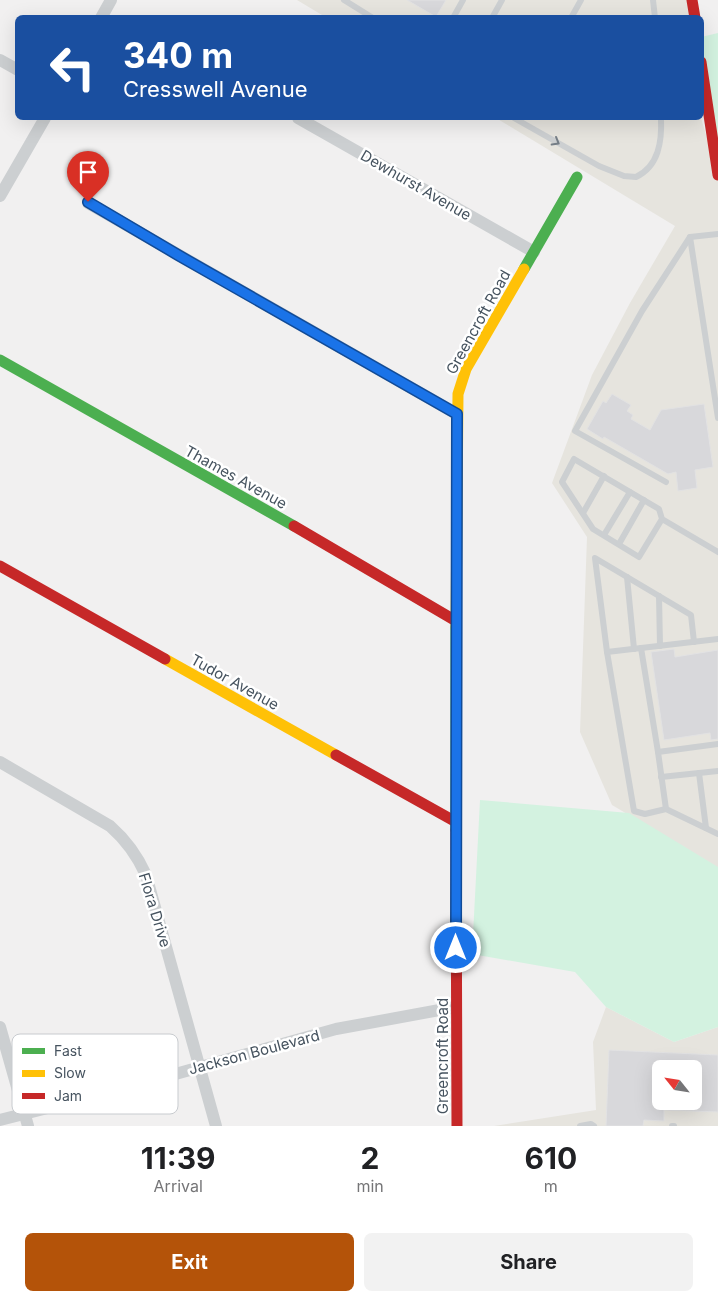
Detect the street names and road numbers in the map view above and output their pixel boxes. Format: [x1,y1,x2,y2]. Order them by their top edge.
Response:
street label: Dewhurst Avenue [357,146,475,224]
street label: Greencroft Road [442,267,514,377]
street label: Thames Avenue [182,441,290,513]
street label: Tudor Avenue [187,650,283,714]
street label: Flora Drive [135,870,175,950]
street label: Greencroft Road [433,998,452,1114]
street label: Jackson Boulevard [186,1025,322,1079]

